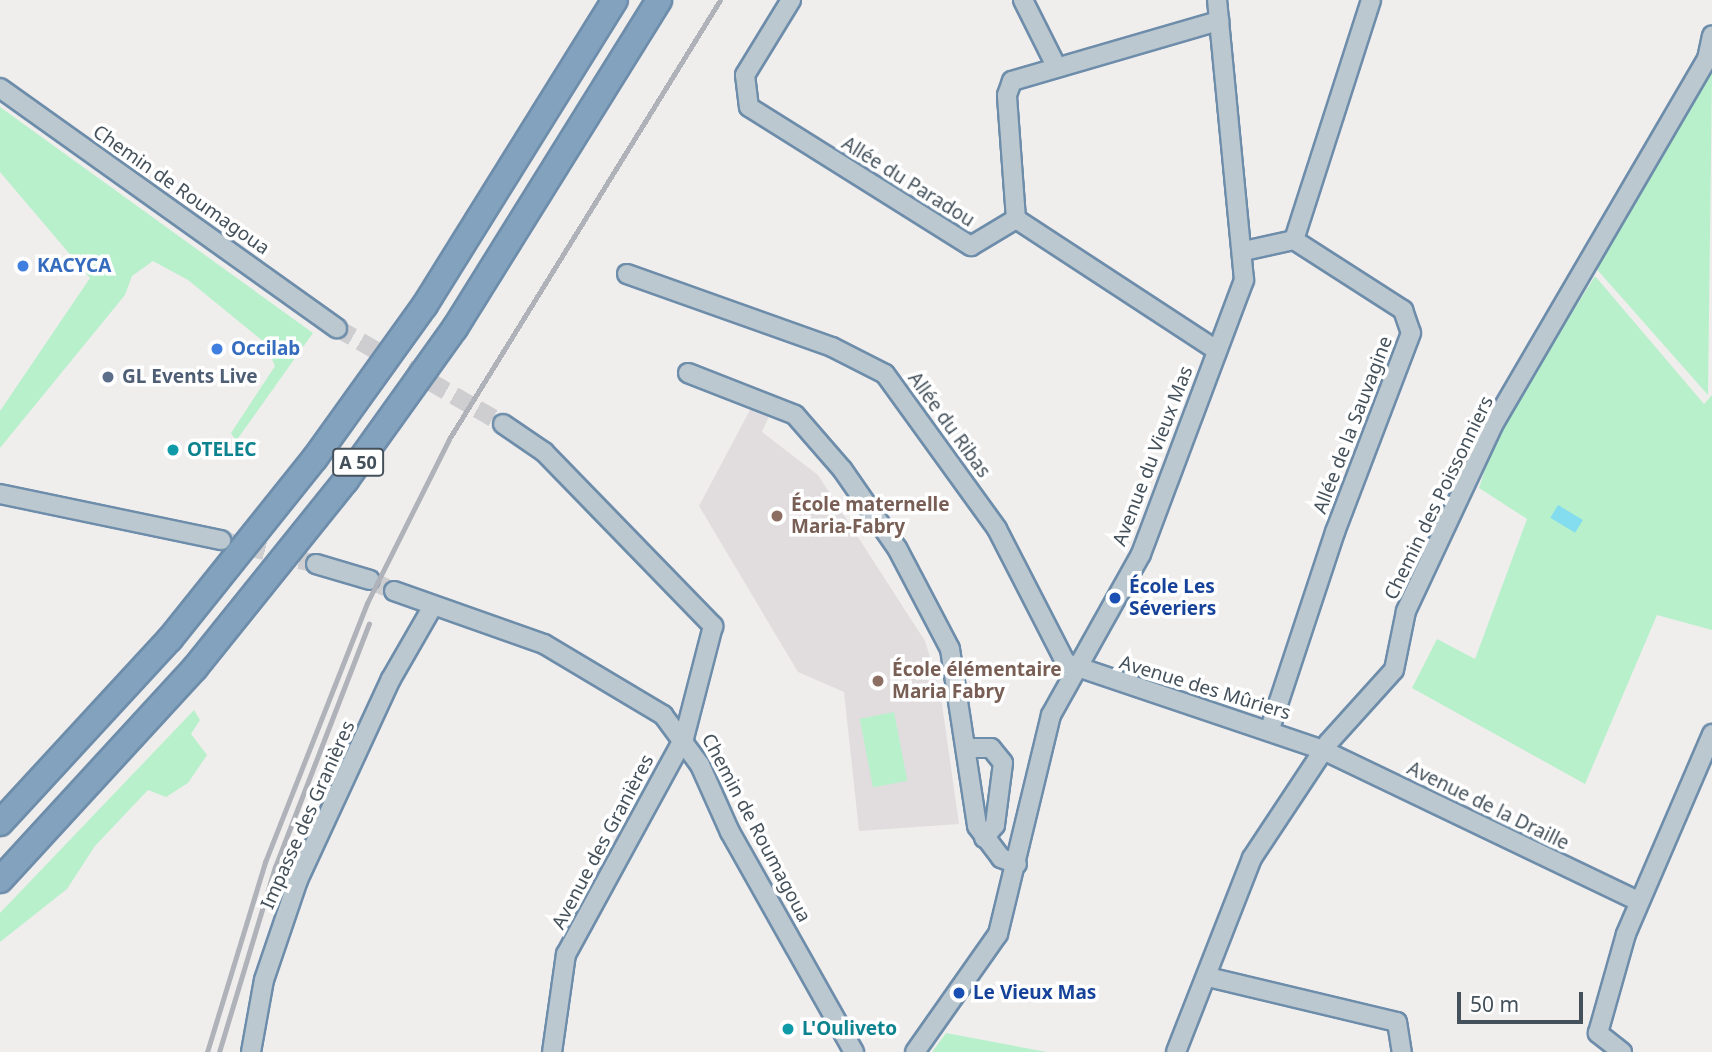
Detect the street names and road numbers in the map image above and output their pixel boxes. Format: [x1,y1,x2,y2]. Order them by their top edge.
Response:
street label: Chemin de Roumagoua [88,120,274,260]
street label: Allée du Paradou [838,132,978,232]
street label: Allée de la Sauvagine [1309,333,1397,517]
street label: Avenue du Vieux Mas [1108,363,1198,549]
street label: Allée du Ribas [903,368,995,482]
street label: Chemin des Poissonniers [1380,392,1498,604]
road number: A 50 [332,448,384,476]
street label: Avenue des Mûriers [1117,651,1293,725]
street label: Impasse des Granières [256,717,360,913]
street label: Chemin de Roumagoua [697,730,815,926]
street label: Avenue des Granières [547,751,659,933]
street label: Avenue de la Draille [1404,757,1572,855]

